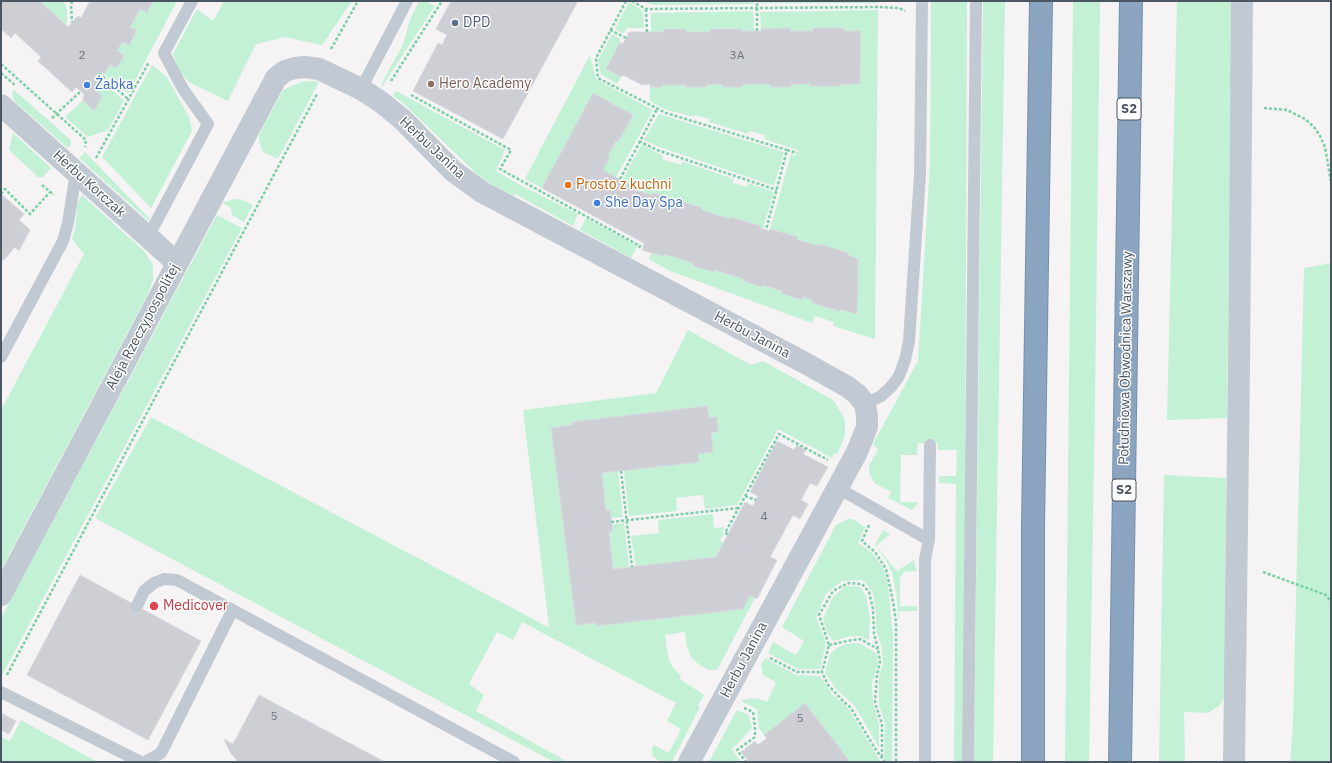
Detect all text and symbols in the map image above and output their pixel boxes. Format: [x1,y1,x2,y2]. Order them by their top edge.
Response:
place label: DPD [463,15,490,31]
marker: DPD [450,18,460,28]
house number: 2 [78,49,86,63]
house number: 3A [730,49,744,63]
place label: Hero Academy [439,76,531,92]
place label: Żabka [95,77,133,93]
marker: Hero Academy [426,79,436,89]
marker: Żabka [82,80,92,90]
road number: S2 [1117,98,1141,120]
street label: Herbu Janina [396,113,468,183]
street label: Herbu Korczak [49,147,129,221]
place label: Prosto z kuchni [576,177,671,193]
marker: Prosto z kuchni [563,180,573,190]
place label: She Day Spa [605,195,683,211]
marker: She Day Spa [592,198,602,208]
street label: Południowa Obwodnica Warszawy [1116,251,1136,465]
street label: Aleja Rzeczypospolitej [103,261,183,393]
street label: Herbu Janina [711,308,793,362]
road number: S2 [1112,479,1136,501]
house number: 4 [760,510,768,524]
place label: Medicover [163,598,228,614]
marker: Medicover [148,600,160,612]
street label: Herbu Janina [717,619,771,701]
house number: 5 [270,710,278,724]
house number: 5 [796,712,804,726]

